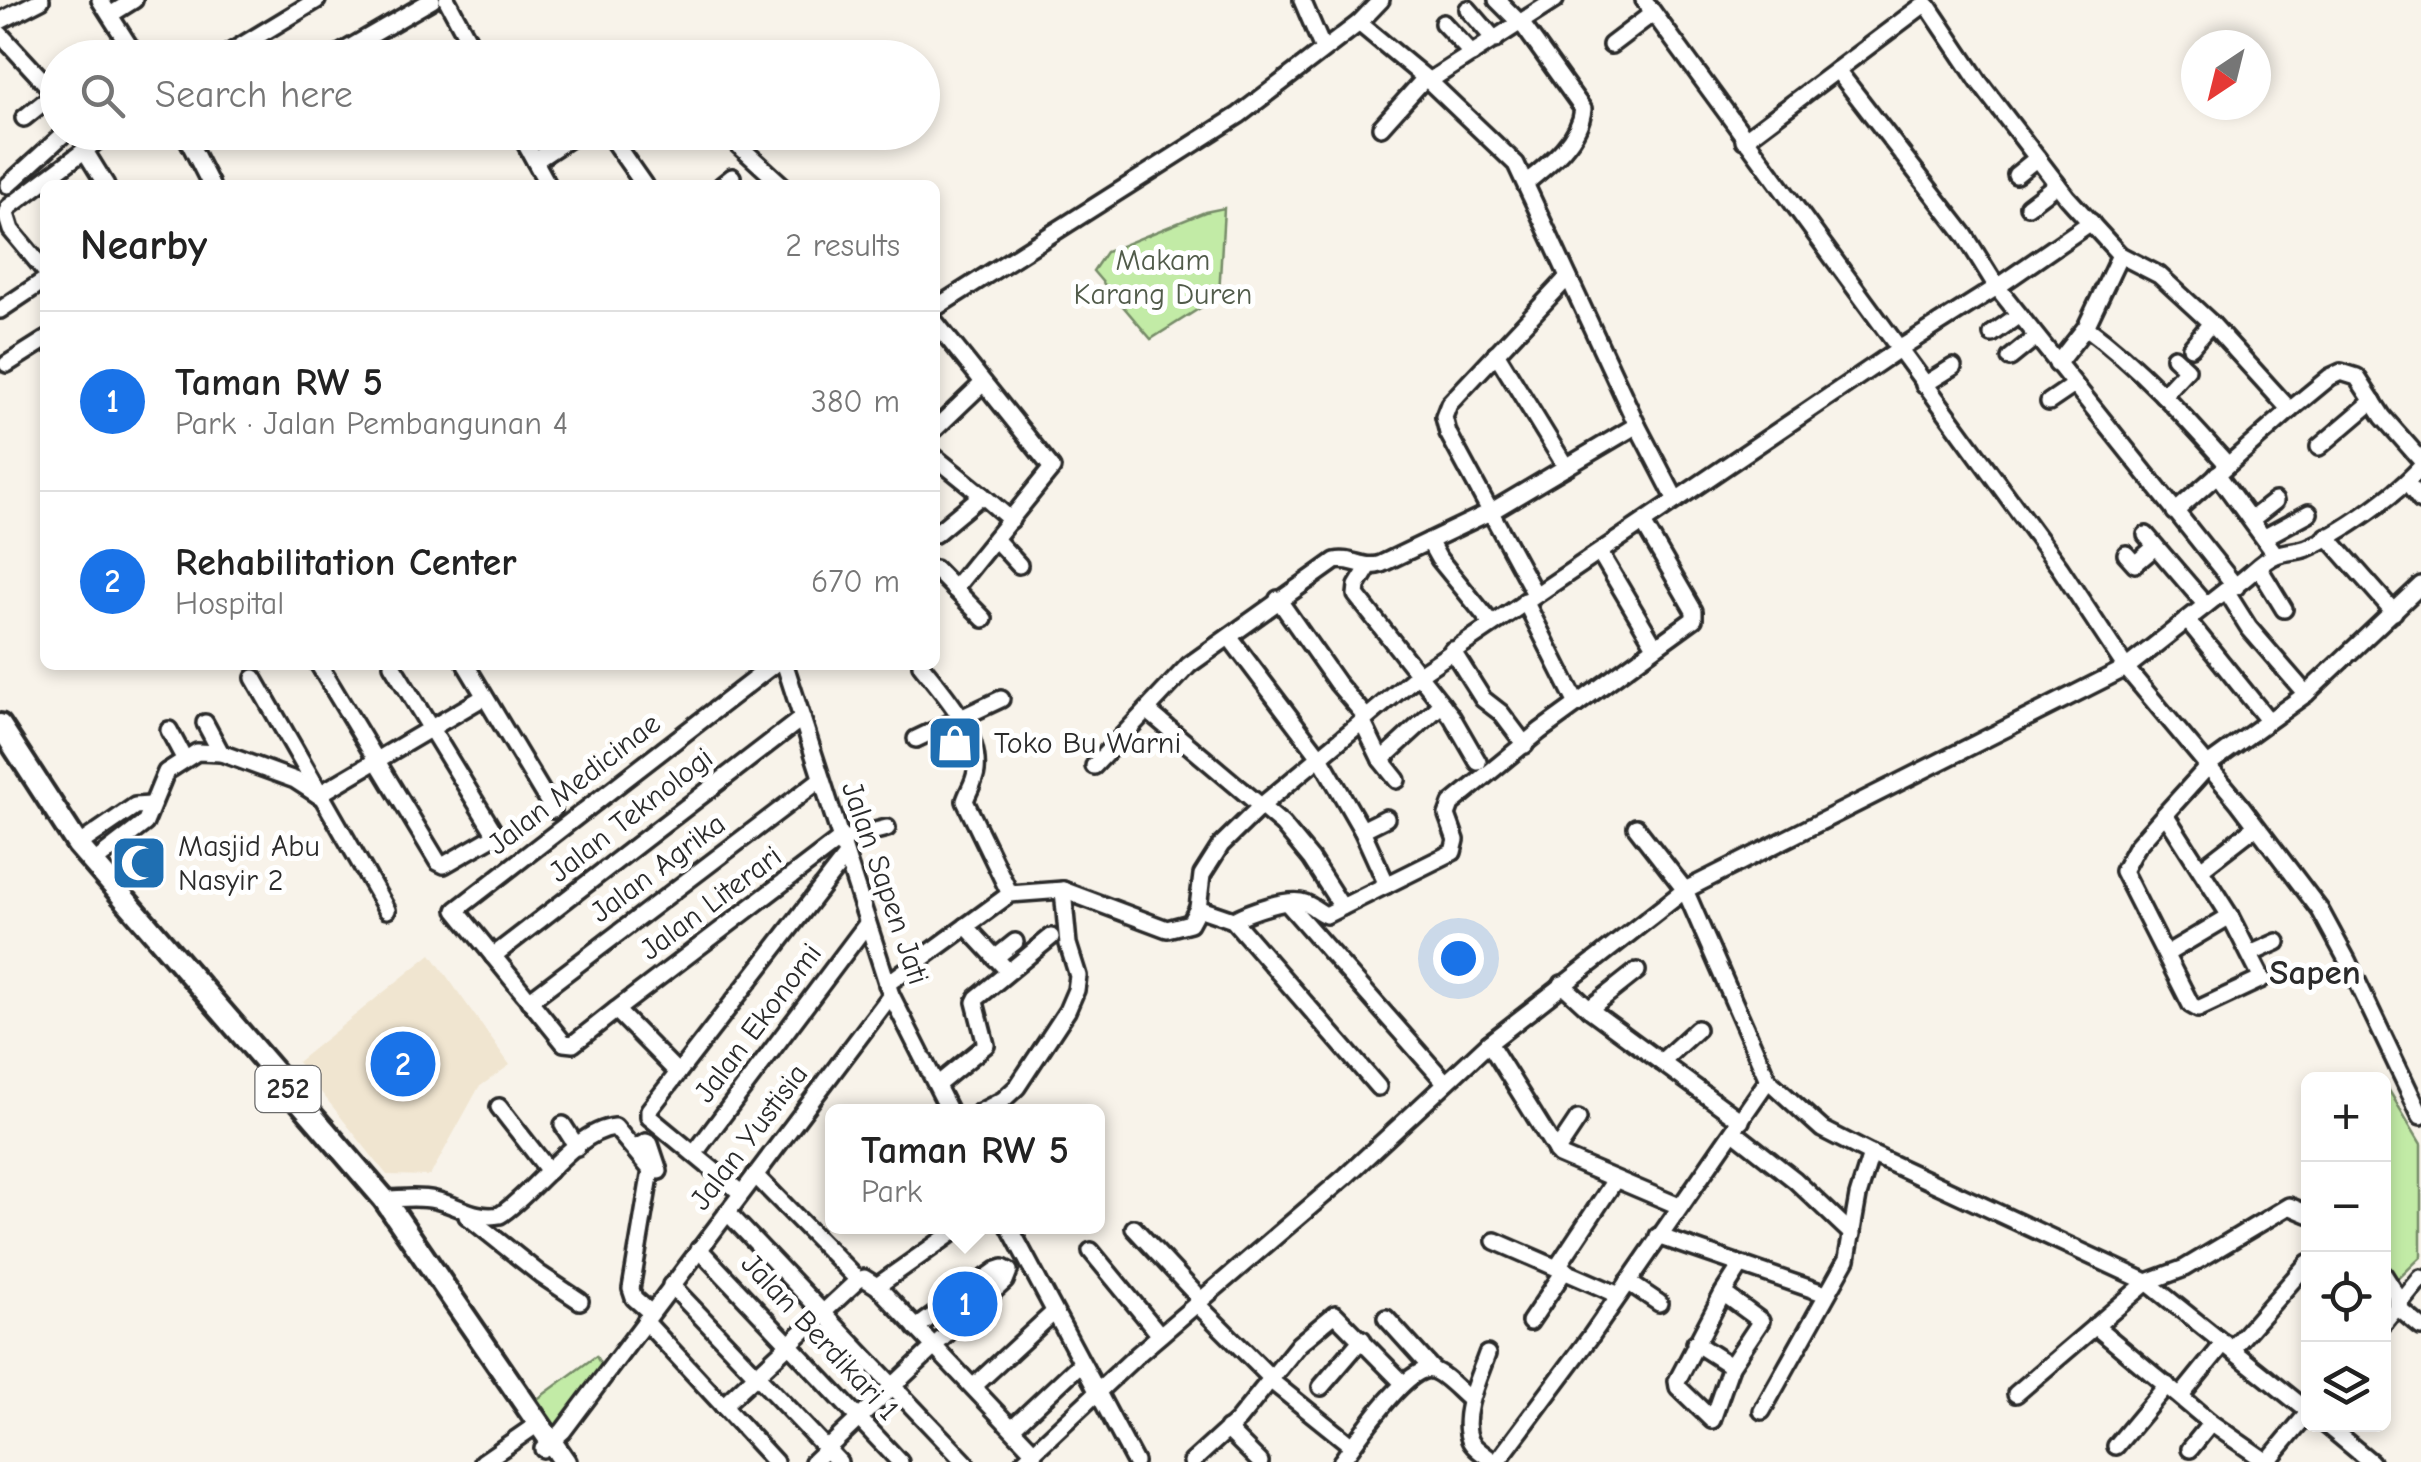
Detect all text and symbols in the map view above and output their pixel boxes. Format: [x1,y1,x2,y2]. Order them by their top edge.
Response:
north arrow [2181,30,2271,120]
search box [40,40,940,150]
icon: search [75,68,130,123]
text: Search here [155,73,353,117]
text: Nearby [80,221,207,270]
text: 2 results [785,227,900,264]
park label: Makam Karang Duren [1074,243,1252,312]
text: Taman RW 5 [175,361,383,405]
text: 1 [106,383,119,420]
text: 380 m [811,383,900,420]
text: Park · Jalan Pembangunan 4 [175,405,568,442]
text: Rehabilitation Center [175,541,517,585]
text: 2 [105,563,120,600]
text: 670 m [811,563,900,600]
text: Hospital [175,585,284,622]
street label: Jalan Medicinae [481,706,667,862]
shop icon: Toko Bu Warni [925,713,985,773]
place label: Toko Bu Warni [994,726,1181,761]
street label: Jalan Teknologi [542,740,720,890]
street label: Jalan Sapen Jati [834,777,936,989]
street label: Jalan Agrika [584,806,732,930]
place label: Masjid Abu Nasyir 2 [178,829,320,898]
mosque icon: Masjid Abu Nasyir 2 [109,833,169,893]
street label: Jalan Literari [633,838,789,968]
your location [1433,933,1484,984]
street label: Jalan Ekonomi [687,937,829,1109]
district label: Sapen [2269,952,2361,993]
pin: 2 [370,1026,436,1102]
street label: Jalan Yustisia [683,1057,815,1217]
road number: 252 [256,1066,320,1112]
map controls [2301,1072,2391,1432]
button: + [2301,1072,2391,1162]
popup [825,1104,1105,1234]
text: Taman RW 5 [861,1129,1069,1173]
button: − [2301,1162,2391,1252]
text: Park [861,1173,922,1210]
street label: Jalan Berdikari 1 [734,1246,906,1428]
button: locate [2301,1252,2391,1342]
pin: 1 [932,1266,998,1342]
button: layers [2301,1342,2391,1432]

